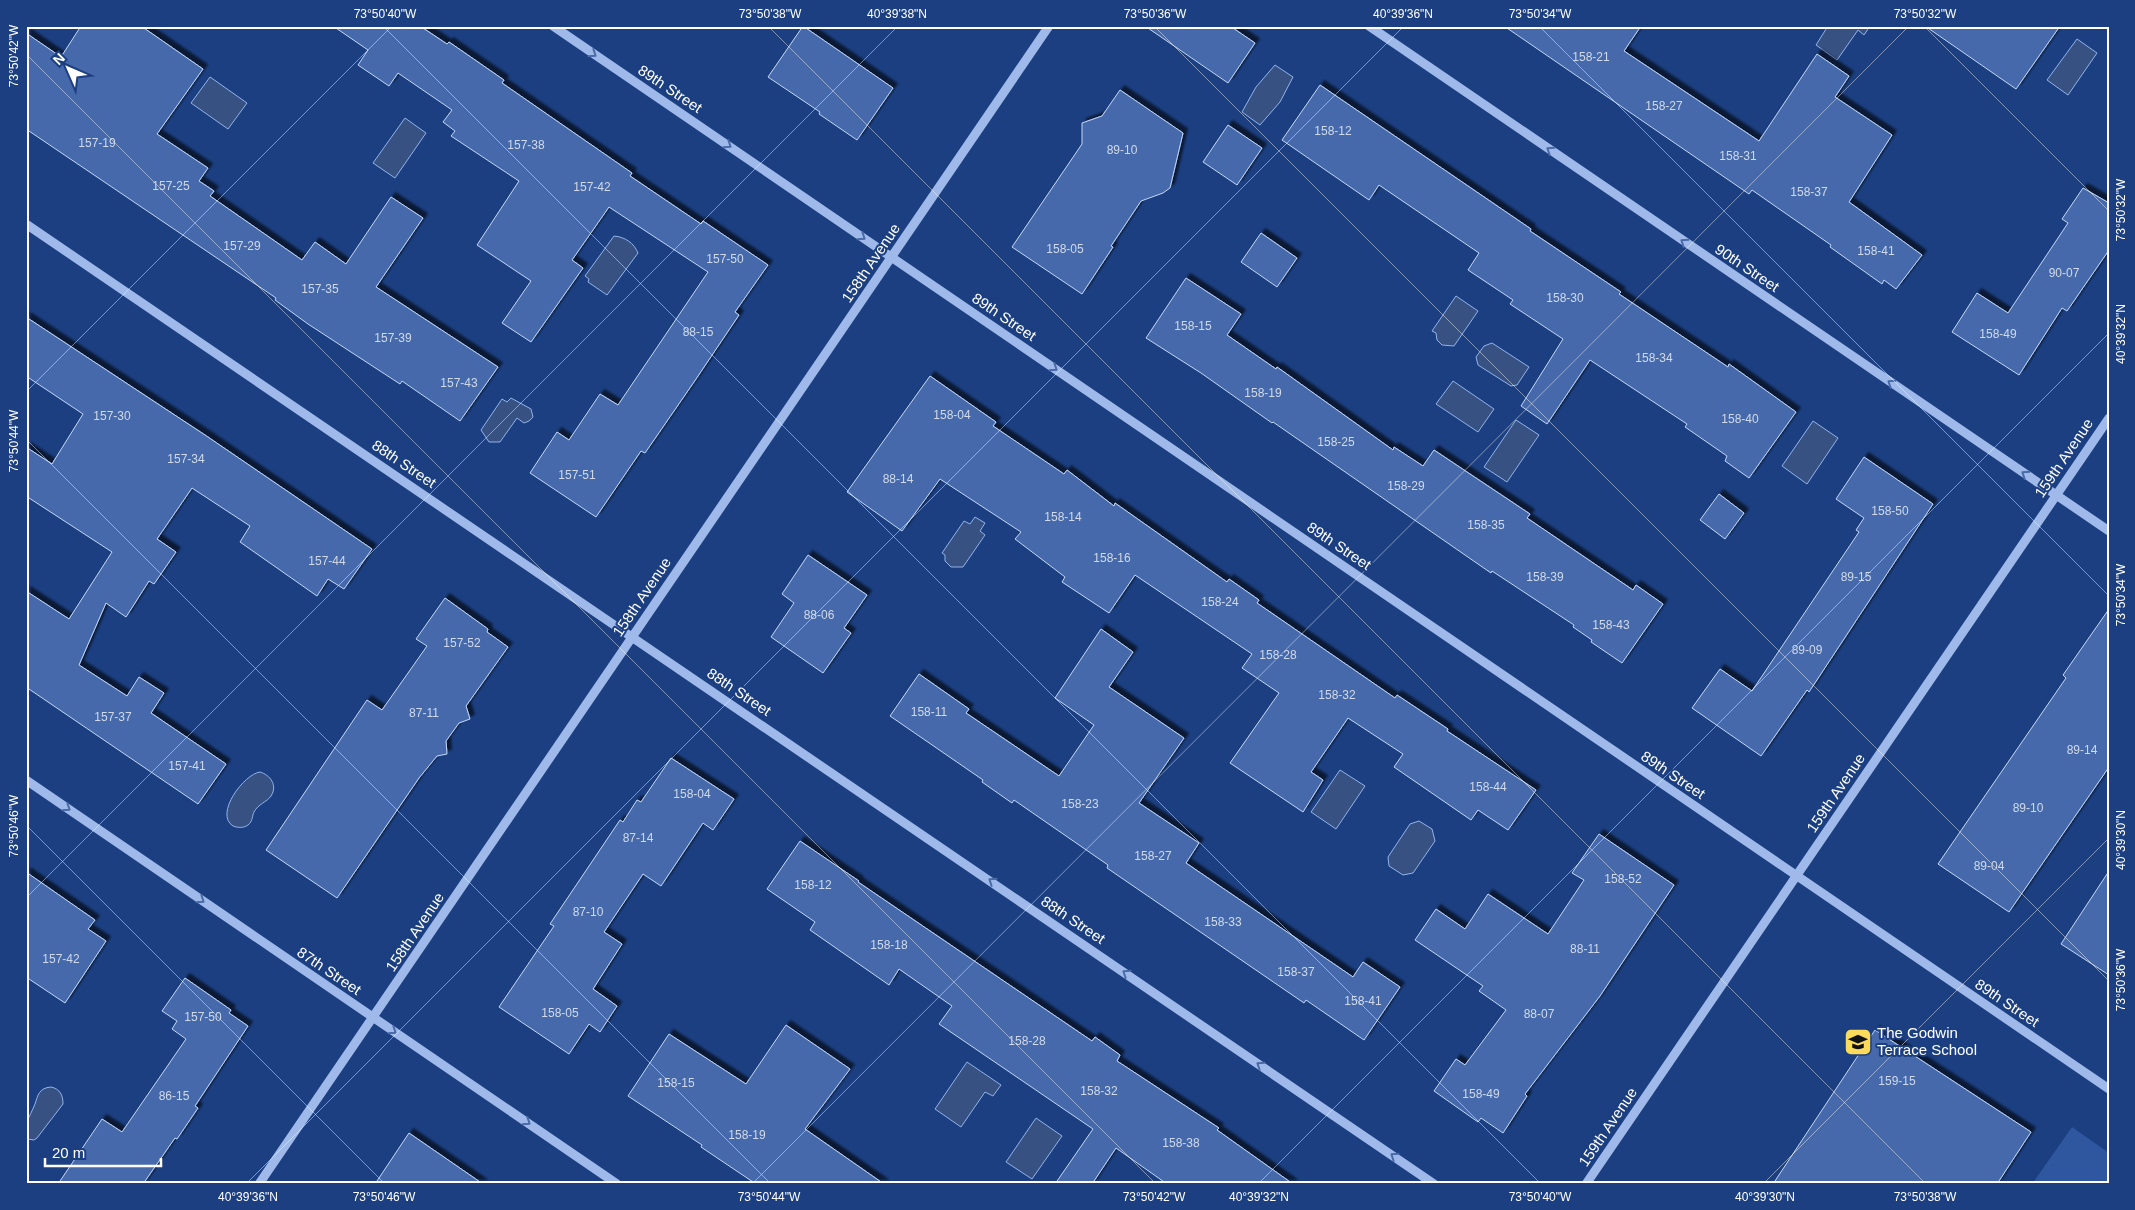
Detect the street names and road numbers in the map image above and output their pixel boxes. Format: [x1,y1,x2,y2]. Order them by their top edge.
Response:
street label: 89th Street [635,61,706,117]
street label: 158th Avenue [838,220,903,305]
street label: 90th Street [1712,240,1783,296]
street label: 89th Street [969,289,1040,345]
street label: 159th Avenue [2031,415,2096,500]
street label: 88th Street [369,436,440,492]
street label: 89th Street [1304,518,1375,574]
street label: 158th Avenue [609,554,674,639]
street label: 88th Street [704,664,775,720]
street label: 89th Street [1638,747,1709,803]
street label: 159th Avenue [1803,750,1868,835]
street label: 158th Avenue [382,889,447,974]
street label: 88th Street [1038,892,1109,948]
street label: 87th Street [294,943,365,999]
street label: 89th Street [1972,975,2043,1031]
street label: 159th Avenue [1575,1084,1640,1169]

